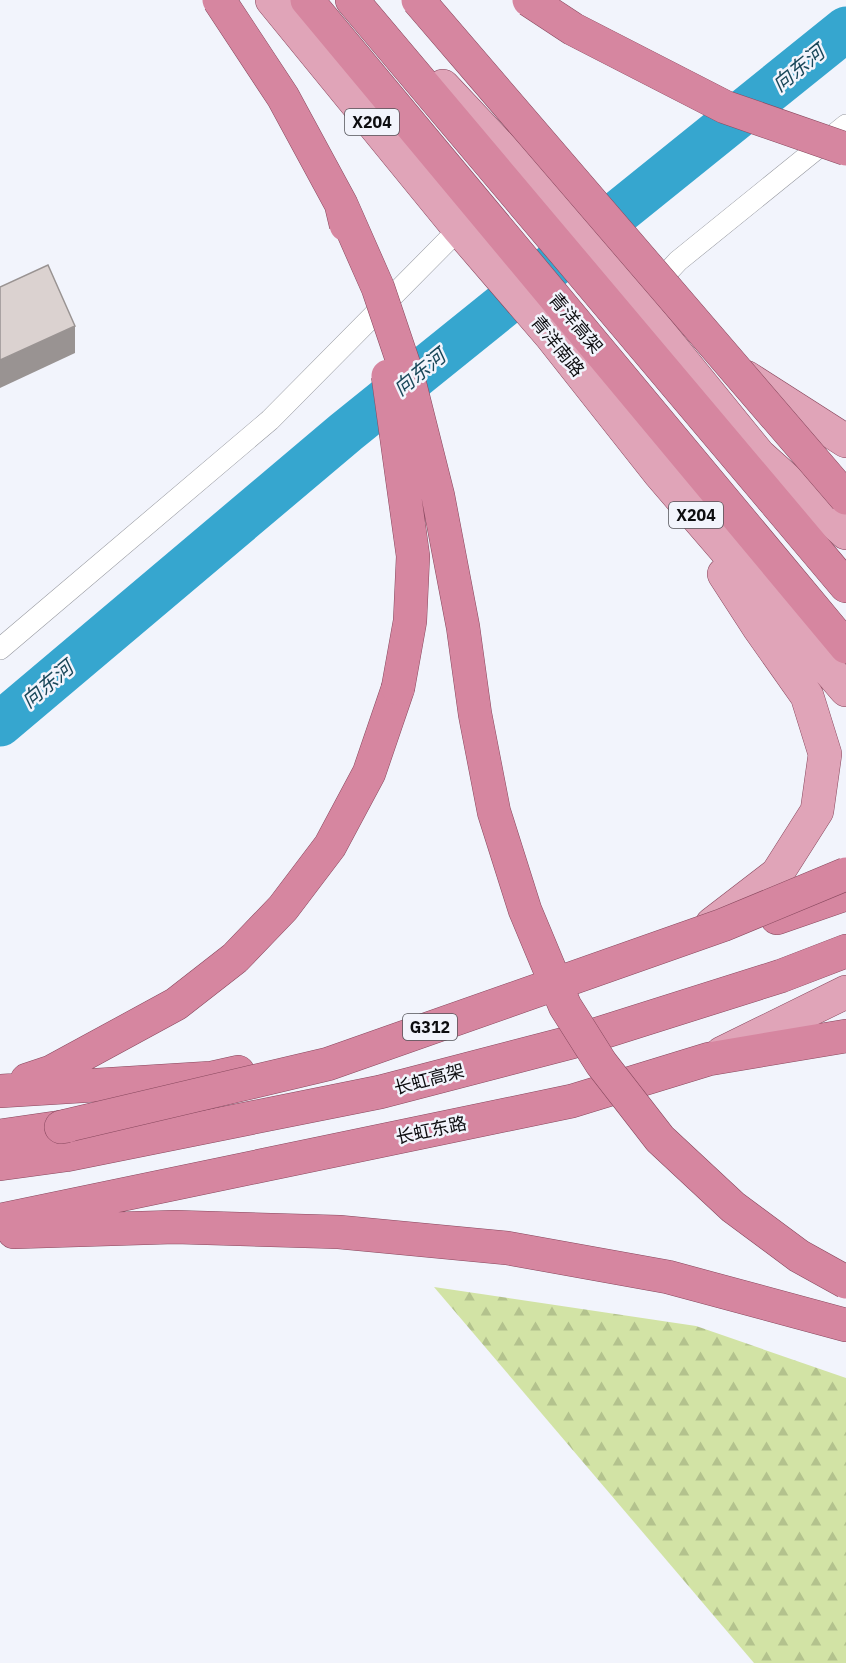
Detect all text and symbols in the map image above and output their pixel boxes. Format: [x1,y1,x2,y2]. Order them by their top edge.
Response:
water label: 向东河 [766,36,833,97]
road number: X204 [345,109,399,135]
street label: 青洋高架 [544,288,608,358]
street label: 青洋南路 [526,311,590,381]
water label: 向东河 [387,340,454,401]
road number: X204 [669,502,723,528]
water label: 向东河 [15,652,82,714]
road number: G312 [403,1014,457,1040]
street label: 长虹高架 [391,1059,467,1099]
street label: 长虹东路 [393,1111,469,1149]

